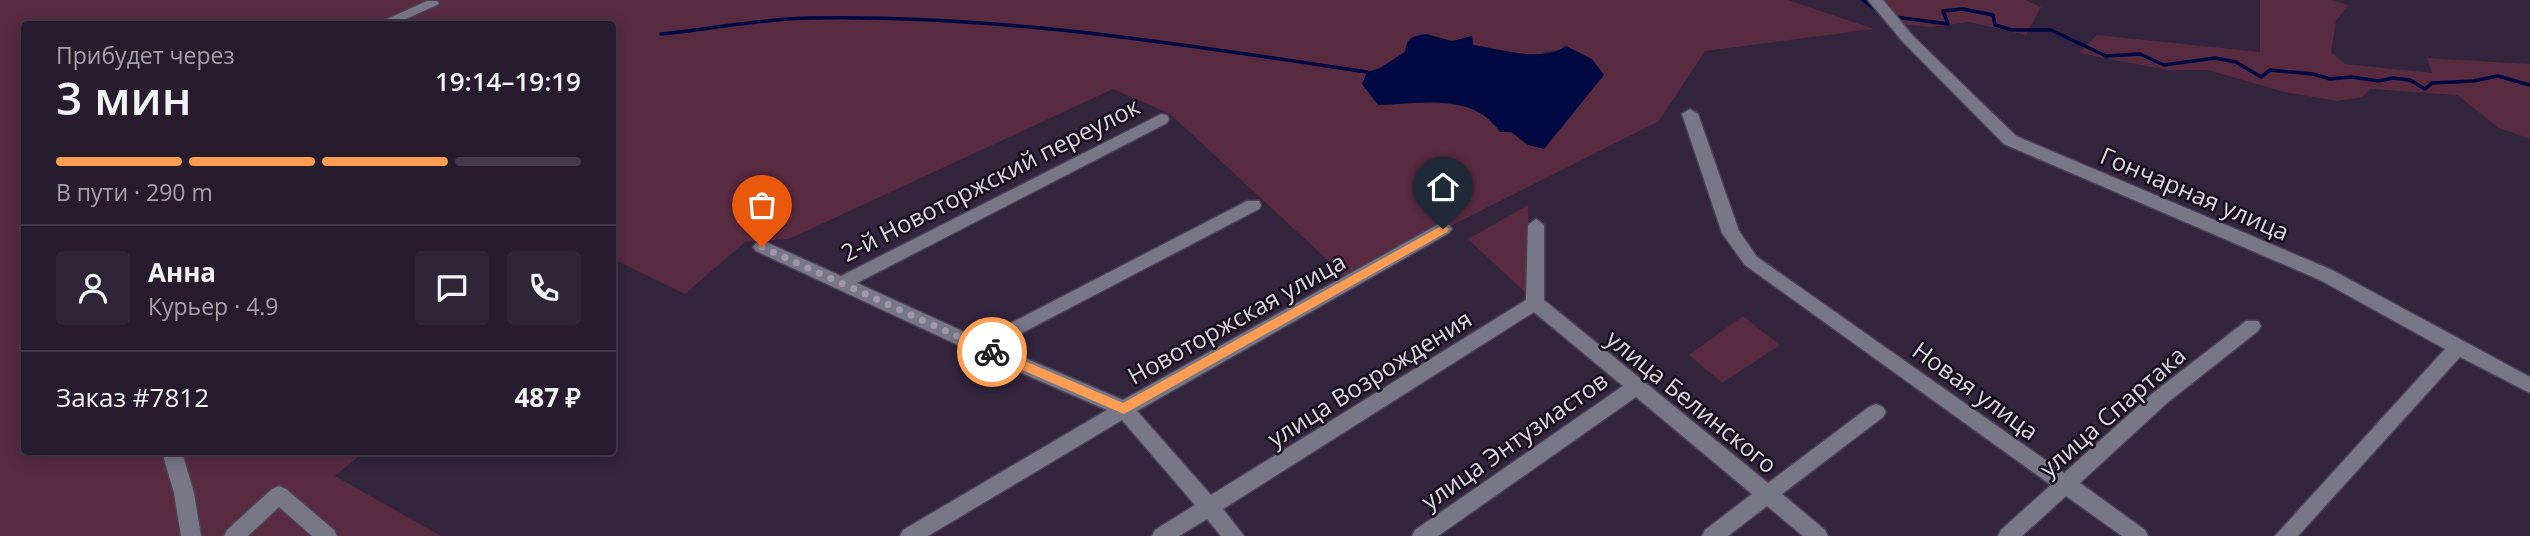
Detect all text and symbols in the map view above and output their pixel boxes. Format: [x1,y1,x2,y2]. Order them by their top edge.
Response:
text: Прибудет через [56,39,235,71]
text: 19:14–19:19 [435,63,581,99]
text: 3 мин [56,66,192,128]
street label: 2-й Новоторжский переулок [835,89,1146,269]
street label: Гончарная улица [2096,138,2294,248]
pin [1413,157,1473,229]
icon: home [1424,168,1462,206]
pin [732,175,792,247]
text: В пути · 290 m [56,176,213,208]
icon: bag [743,186,781,224]
street label: Новоторжская улица [1121,244,1351,392]
button: person [56,251,130,325]
button: chat [415,251,489,325]
button: phone [507,251,581,325]
text: Анна [148,254,216,290]
text: Курьер · 4.9 [148,290,279,322]
street label: улица Возрождения [1261,302,1477,454]
courier [957,317,1027,387]
street label: улица Белинского [1600,322,1784,480]
icon: bike [973,333,1011,371]
street label: Новая улица [1906,333,2046,447]
street label: улица Спартака [2032,338,2192,484]
street label: улица Энтузиастов [1414,363,1614,517]
text: Заказ #7812 [56,379,209,415]
text: 487 ₽ [515,379,581,415]

